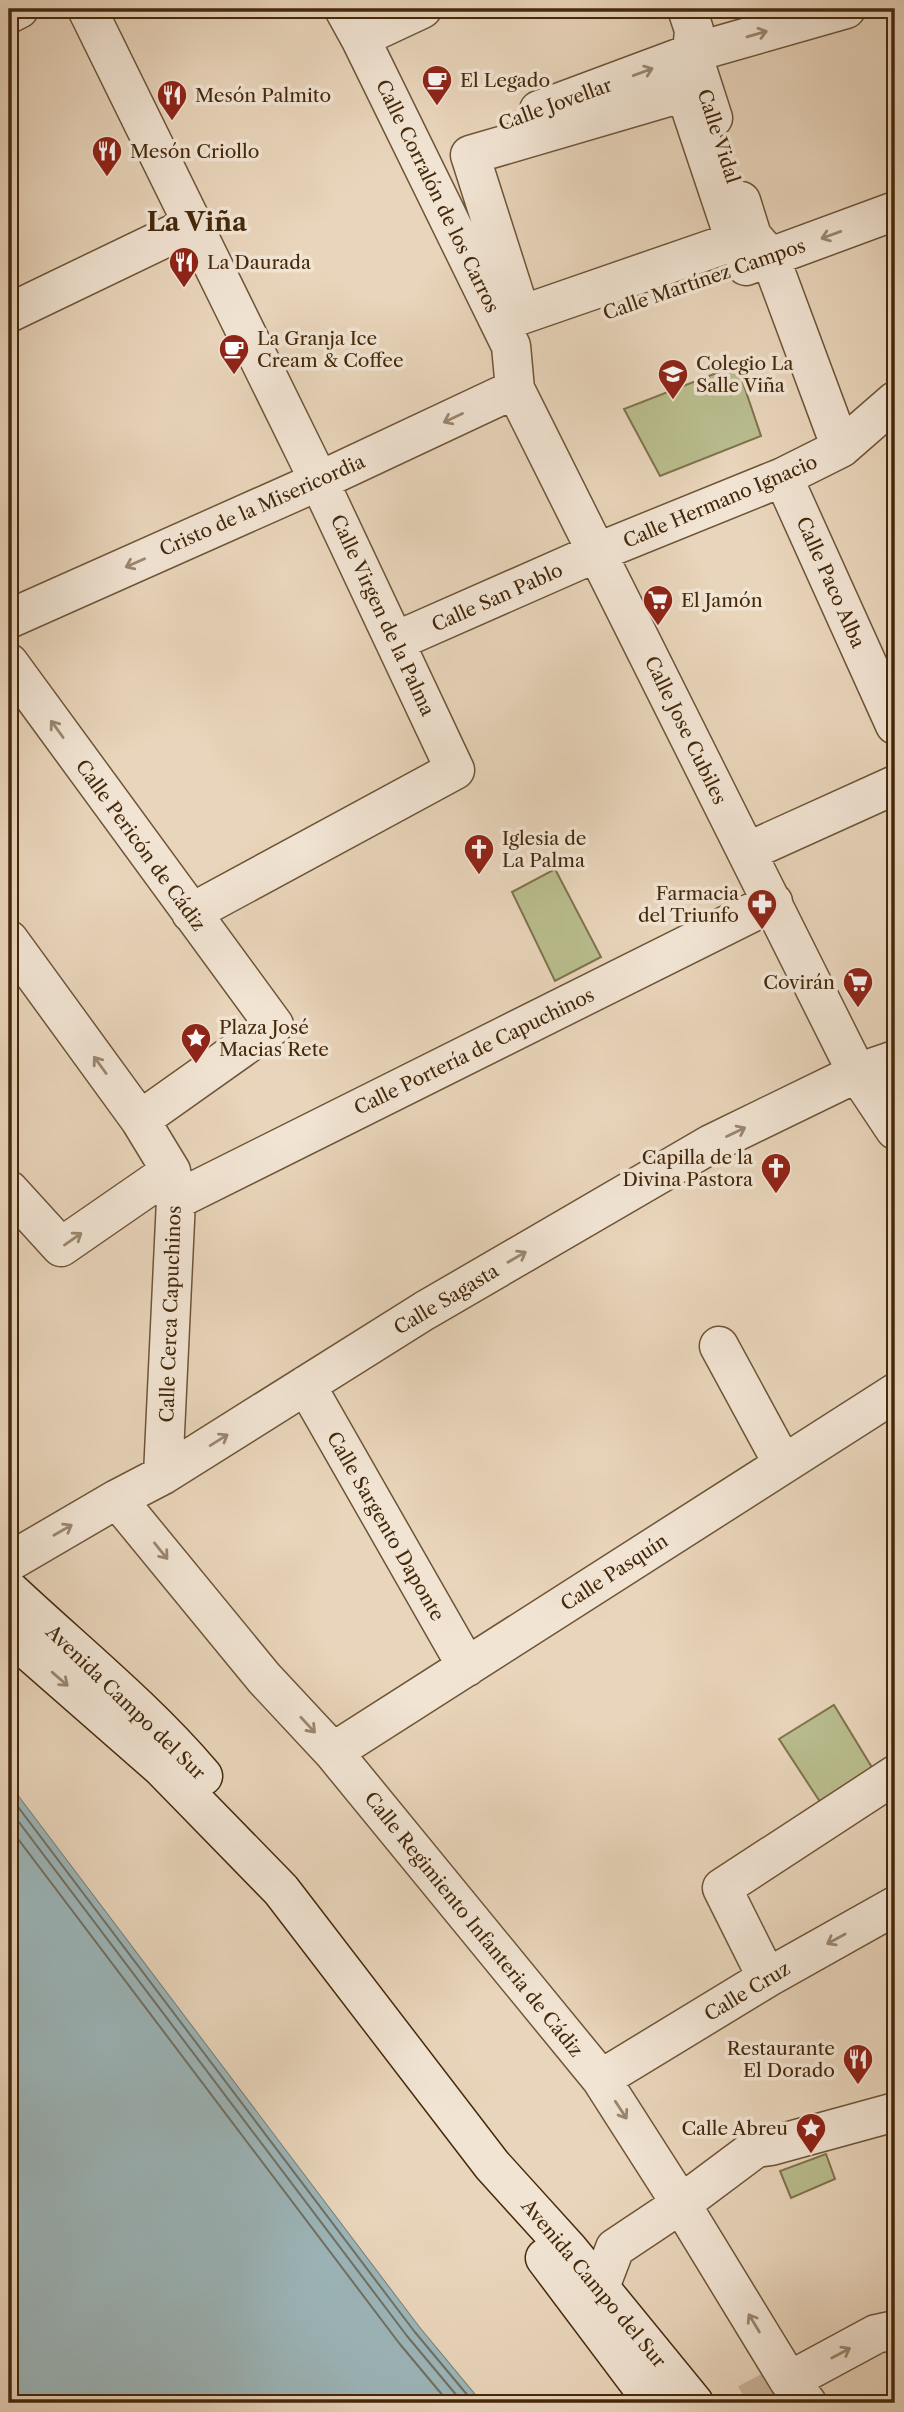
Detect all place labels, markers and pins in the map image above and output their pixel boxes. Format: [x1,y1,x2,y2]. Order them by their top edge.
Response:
cafe icon: El Legado [420,63,454,107]
place label: El Legado [460,69,550,92]
restaurant icon: Mesón Palmito [155,78,189,122]
place label: Mesón Palmito [195,84,331,107]
restaurant icon: Mesón Criollo [90,134,124,178]
place label: Mesón Criollo [130,140,259,163]
restaurant icon: La Daurada [167,245,201,289]
place label: La Daurada [207,251,311,274]
place label: La Granja Ice Cream & Coffee [257,327,404,372]
cafe icon: La Granja Ice Cream & Coffee [217,332,251,376]
place label: Colegio La Salle Viña [696,352,794,397]
school or university icon: Colegio La Salle Viña [656,357,690,401]
supermarket icon: El Jamón [641,583,675,627]
place label: El Jamón [681,589,763,612]
place label: Iglesia de La Palma [502,827,586,872]
church icon: Iglesia de La Palma [462,832,496,876]
place label: Farmacia del Triunfo [638,882,739,927]
pharmacy icon: Farmacia del Triunfo [745,887,779,931]
supermarket icon: Covirán [841,965,875,1009]
place label: Covirán [763,971,835,994]
place label: Plaza José Macias Rete [219,1016,329,1061]
place icon: Plaza José Macias Rete [179,1021,213,1065]
place label: Capilla de la Divina Pastora [622,1146,753,1191]
church icon: Capilla de la Divina Pastora [759,1151,793,1195]
place label: Restaurante El Dorado [727,2037,835,2082]
restaurant icon: Restaurante El Dorado [841,2042,875,2086]
place icon: Calle Abreu [794,2111,828,2155]
place label: Calle Abreu [681,2117,788,2140]

